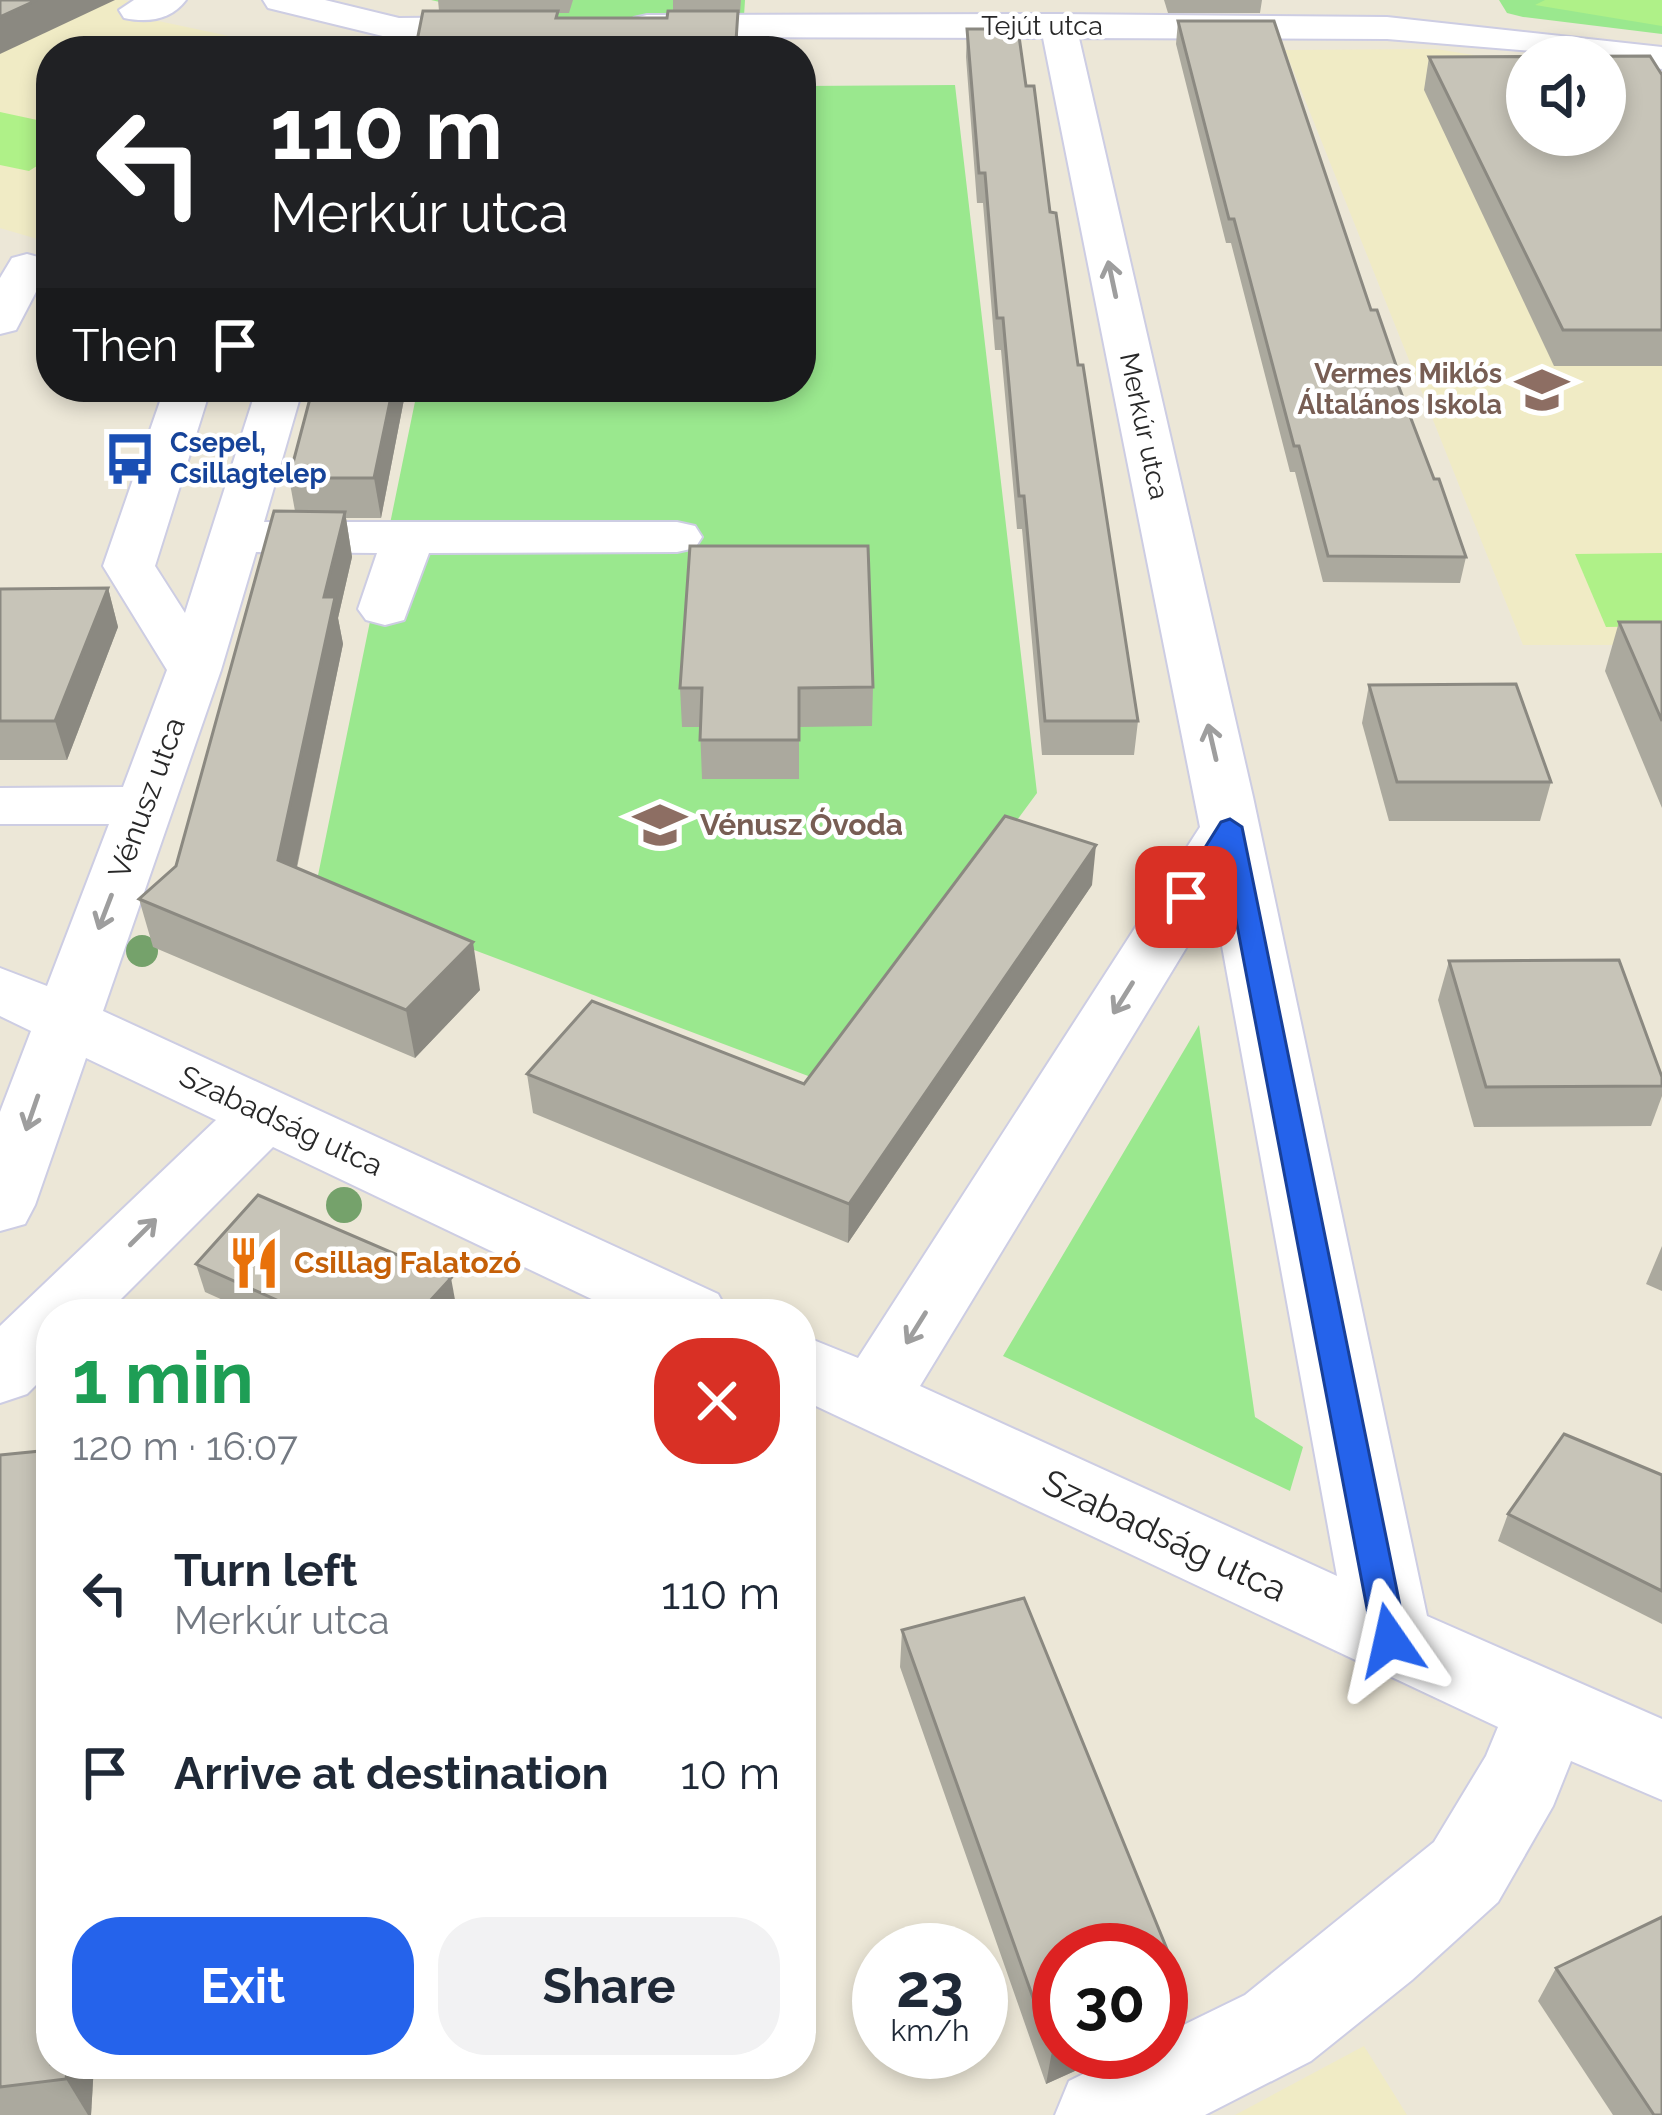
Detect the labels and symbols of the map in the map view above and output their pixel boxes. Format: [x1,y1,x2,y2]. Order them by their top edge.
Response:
street label: Tejút utca [981,10,1103,41]
one-way arrow [1100,260,1123,298]
street label: Merkúr utca [1114,350,1175,502]
place label: Vermes Miklós Általános Iskola [1297,358,1502,420]
school or university icon: Vermes Miklós Általános Iskola [1513,361,1571,419]
place label: Csepel, Csillagtelep [170,427,327,489]
bus stop icon: Csepel, Csillagtelep [101,430,159,488]
street label: Vénusz utca [101,713,192,883]
one-way arrow [1199,724,1222,762]
school or university icon: Vénusz Óvoda [631,796,689,854]
place label: Vénusz Óvoda [700,807,903,842]
pin [1135,846,1237,948]
one-way arrow [93,893,114,930]
one-way arrow [1111,980,1136,1014]
street label: Szabadság utca [174,1058,388,1183]
one-way arrow [20,1093,41,1130]
one-way arrow [129,1218,157,1247]
restaurant icon: Csillag Falatozó [225,1234,283,1292]
place label: Csillag Falatozó [294,1245,521,1280]
one-way arrow [904,1310,928,1344]
street label: Szabadság utca [1036,1460,1294,1610]
position arrow [1327,1577,1453,1703]
speed limit sign: 30 [1032,1923,1188,2079]

